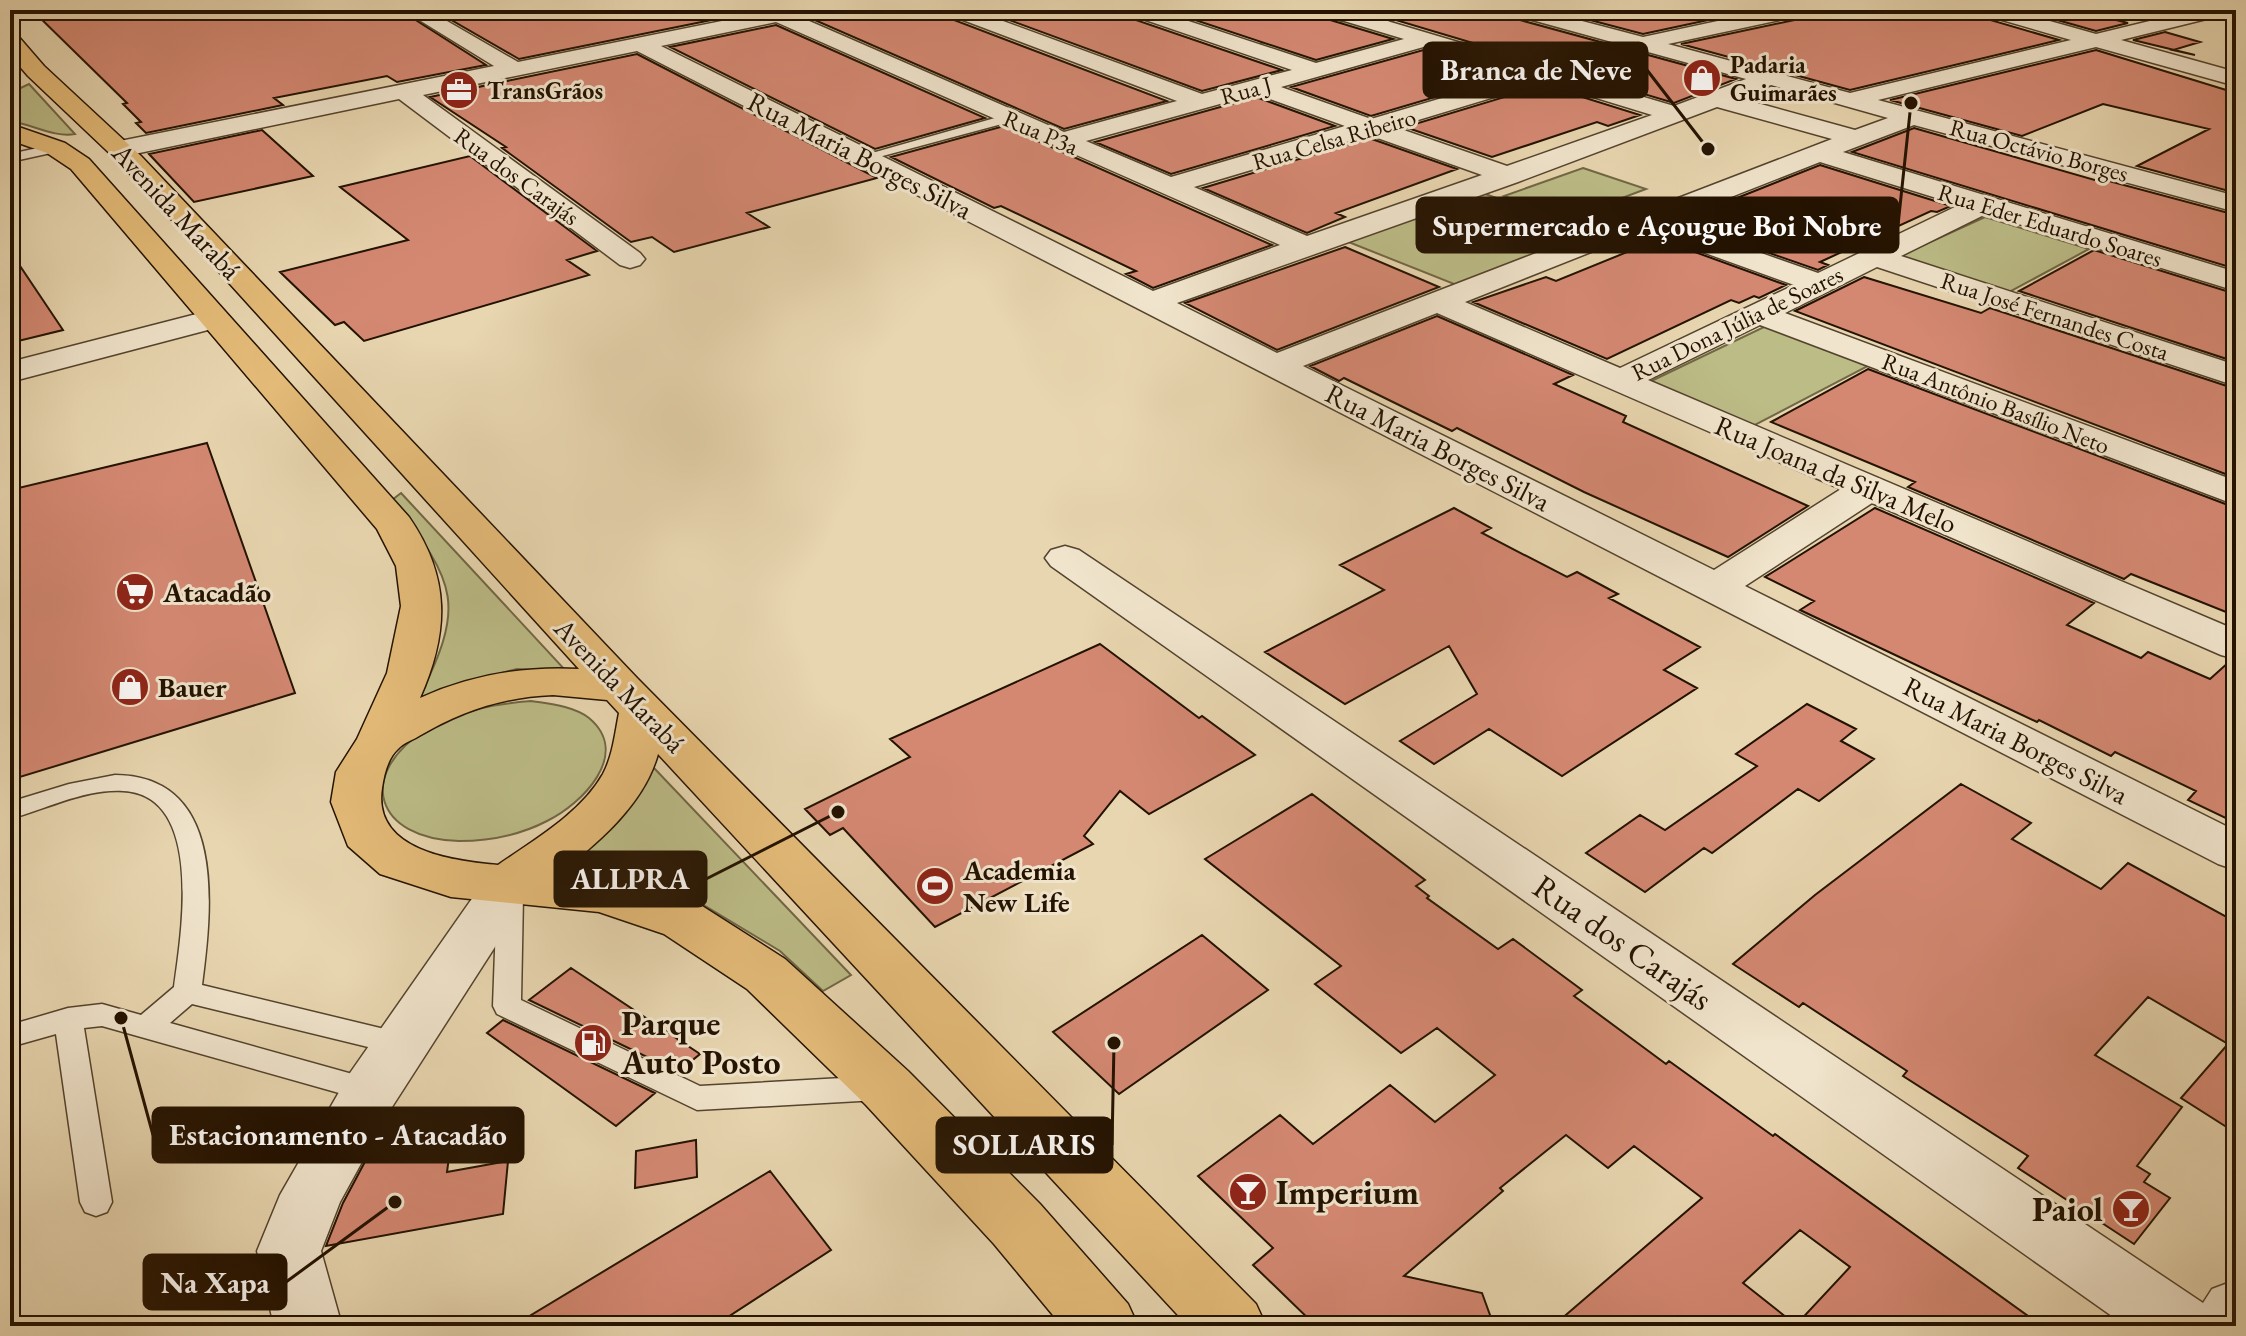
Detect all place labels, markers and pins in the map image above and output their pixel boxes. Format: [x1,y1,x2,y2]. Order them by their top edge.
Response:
callout: Branca de Neve [1424,43,1647,97]
place label: Padaria Guimarães [1730,49,1837,108]
shop icon: Padaria Guimarães [1681,57,1723,99]
office icon: TransGrãos [438,69,480,111]
place label: TransGrãos [487,75,603,106]
callout: Supermercado e Açougue Boi Nobre [1417,198,1898,252]
supermarket icon: Atacadão [114,571,156,613]
place label: Atacadão [162,574,271,610]
shop icon: Bauer [109,666,151,708]
place label: Bauer [158,669,227,705]
callout: ALLPRA [555,852,706,906]
place label: Academia New Life [962,852,1077,920]
sports icon: Academia New Life [914,865,956,907]
place label: Parque Auto Posto [620,1001,781,1084]
fuel station icon: Parque Auto Posto [572,1022,614,1064]
callout: Estacionamento - Atacadão [153,1108,523,1162]
callout: SOLLARIS [937,1118,1112,1172]
place label: Imperium [1276,1170,1419,1214]
bar icon: Imperium [1227,1171,1269,1213]
place label: Paiol [2032,1187,2103,1231]
bar icon: Paiol [2110,1188,2152,1230]
callout: Na Xapa [144,1255,286,1309]

